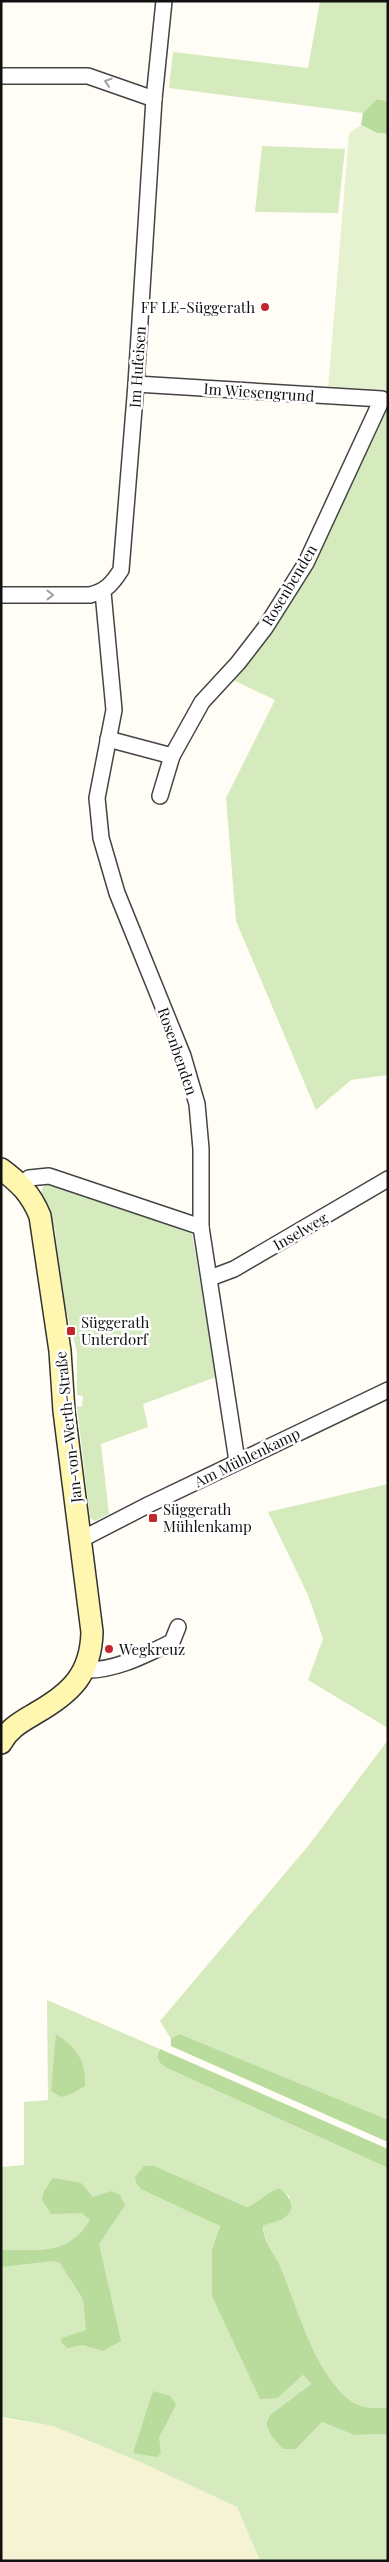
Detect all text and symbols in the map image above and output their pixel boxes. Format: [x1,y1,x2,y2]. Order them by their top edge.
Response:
one-way arrow [104,78,112,88]
place label: FF LE-Süggerath [141,297,255,317]
marker: FF LE-Süggerath [259,301,271,313]
street label: Im Hufeisen [124,325,150,409]
street label: Im Wiesengrund [203,378,315,406]
street label: Rosenbenden [257,541,321,629]
one-way arrow [46,590,54,600]
street label: Rosenbenden [154,1005,202,1098]
street label: Inselweg [269,1207,331,1255]
place label: Süggerath Unterdorf [81,1312,150,1349]
marker: Süggerath Unterdorf [65,1325,77,1337]
street label: Jan-von-Werth-Straße [50,1350,86,1505]
street label: Am Mühlenkamp [190,1423,303,1492]
place label: Süggerath Mühlenkamp [163,1499,252,1536]
marker: Süggerath Mühlenkamp [147,1512,159,1524]
place label: Wegkreuz [118,1639,185,1659]
marker: Wegkreuz [103,1643,115,1655]

